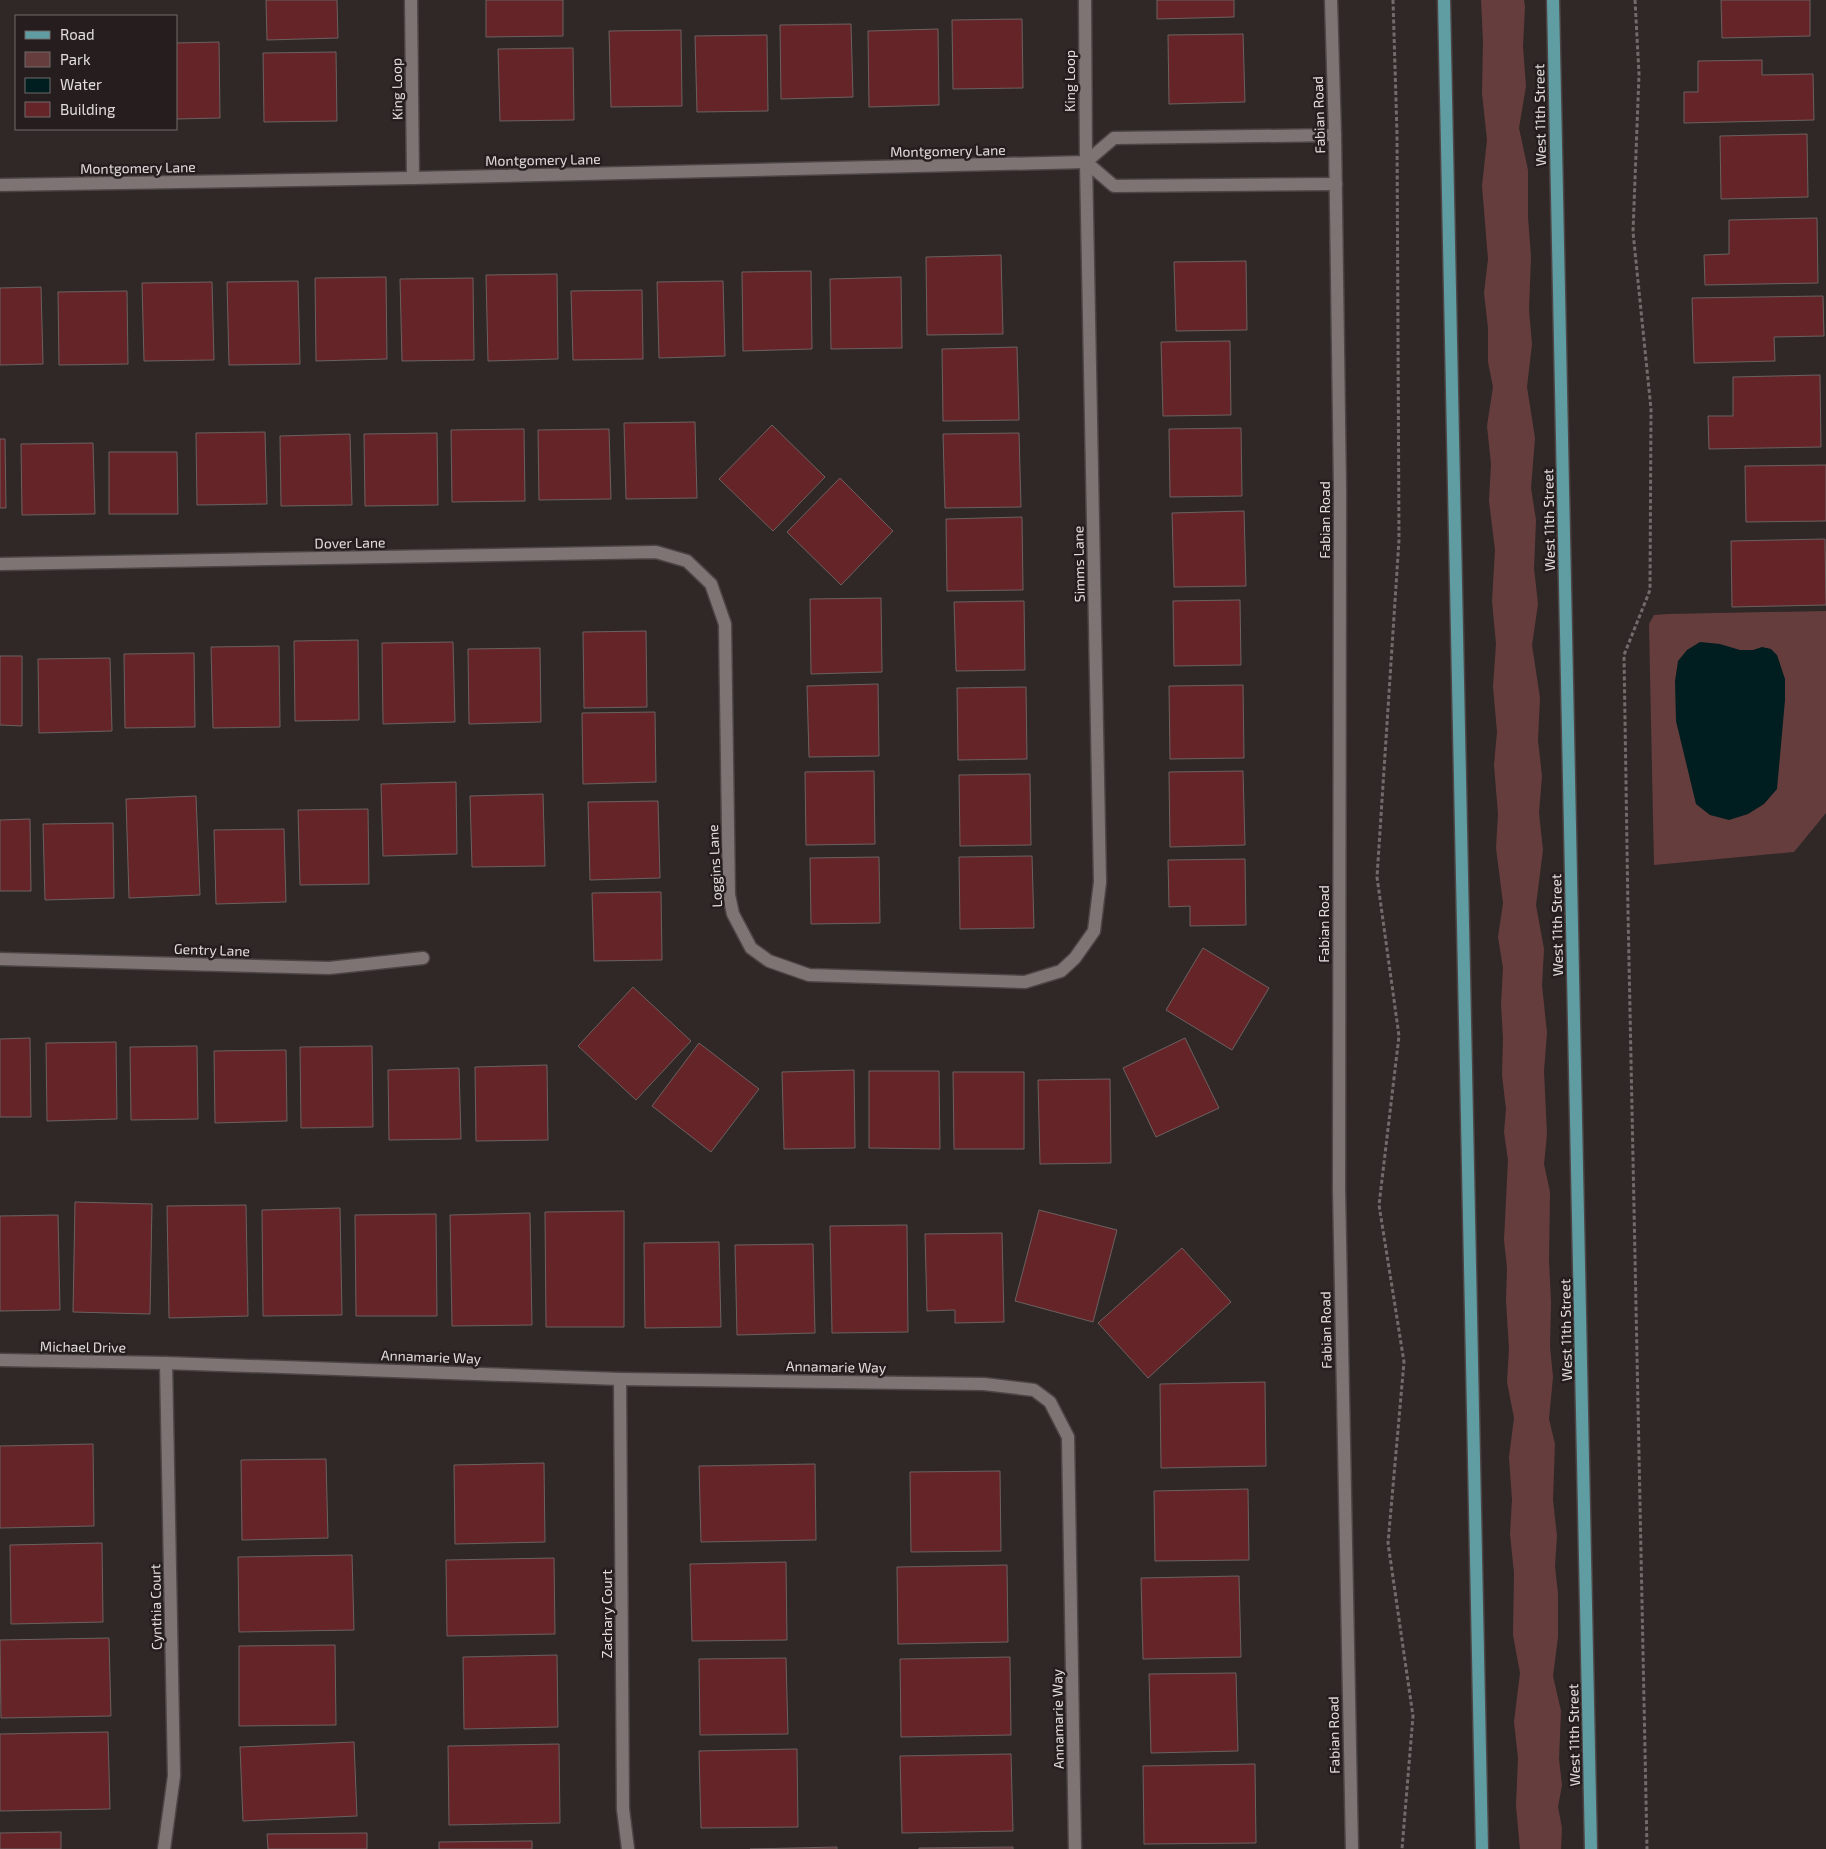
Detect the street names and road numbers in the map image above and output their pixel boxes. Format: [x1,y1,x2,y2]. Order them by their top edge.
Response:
street label: King Loop [1061,50,1078,112]
street label: King Loop [387,58,406,120]
street label: West 11th Street [1530,63,1549,167]
street label: Fabian Road [1309,76,1328,154]
street label: Montgomery Lane [890,141,1006,160]
street label: Montgomery Lane [485,150,601,169]
street label: Montgomery Lane [80,158,196,177]
street label: West 11th Street [1539,468,1558,572]
street label: Fabian Road [1316,481,1333,559]
street label: Simms Lane [1069,526,1088,602]
street label: Dover Lane [314,533,386,552]
street label: Loggins Lane [704,824,725,908]
street label: West 11th Street [1547,873,1566,977]
street label: Fabian Road [1315,885,1332,963]
street label: Gentry Lane [174,940,250,959]
street label: West 11th Street [1556,1278,1575,1382]
street label: Fabian Road [1316,1291,1335,1369]
street label: Michael Drive [40,1337,126,1356]
street label: Annamarie Way [381,1346,482,1367]
street label: Annamarie Way [786,1357,887,1376]
street label: Cynthia Court [146,1564,165,1650]
street label: Zachary Court [598,1570,615,1658]
street label: Annamarie Way [1048,1668,1067,1769]
street label: West 11th Street [1564,1683,1583,1787]
street label: Fabian Road [1324,1696,1343,1774]

